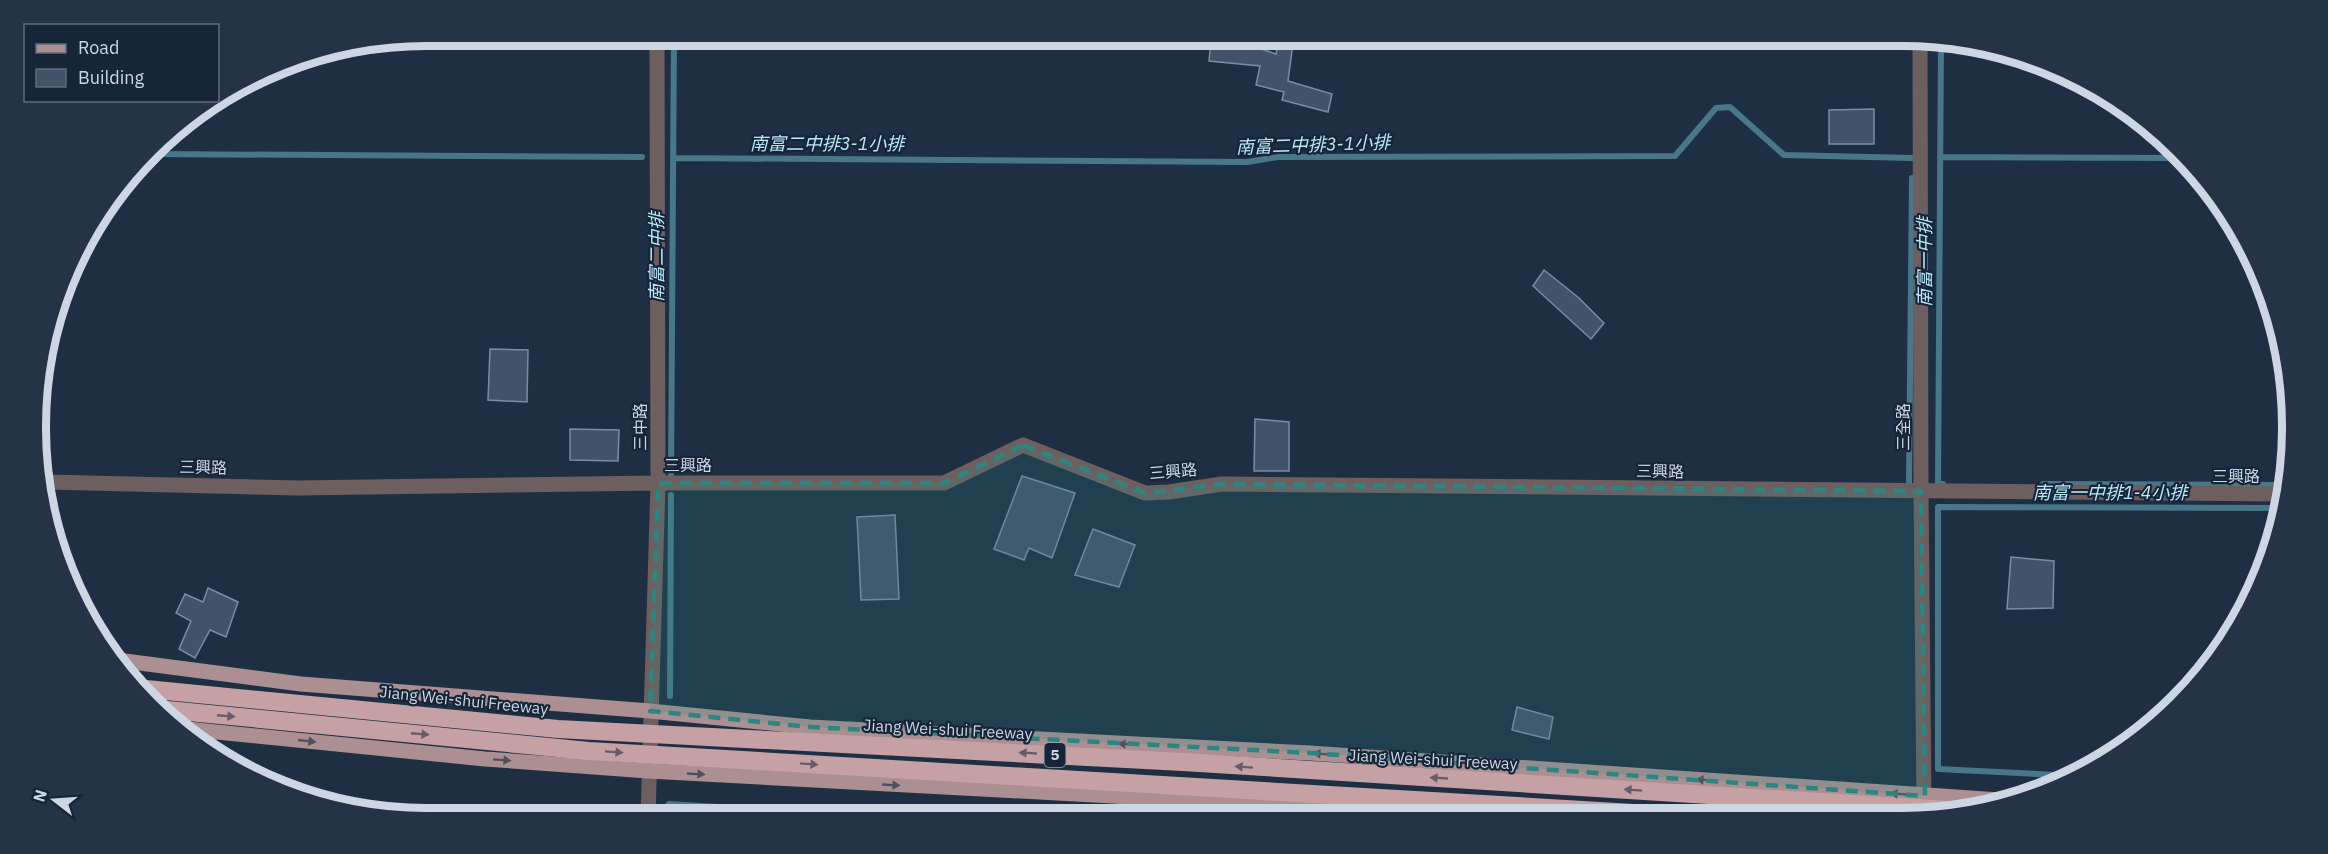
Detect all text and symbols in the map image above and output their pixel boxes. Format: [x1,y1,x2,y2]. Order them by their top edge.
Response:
legend [24,24,219,102]
text: Road [78,36,119,59]
text: Building [78,66,145,89]
water label: 南富二中排3-1小排 [1235,130,1393,159]
water label: 南富二中排3-1小排 [750,132,906,155]
water label: 南富二中排 [645,210,668,302]
water label: 南富一中排 [1913,215,1936,307]
street label: 三中路 [630,403,650,451]
street label: 三全路 [1893,403,1913,451]
street label: 三興路 [664,455,712,475]
street label: 三興路 [179,457,227,477]
street label: 三興路 [1148,459,1198,483]
street label: 三興路 [1636,461,1684,481]
street label: 三興路 [2212,466,2260,486]
water label: 南富一中排1-4小排 [2033,481,2189,504]
street label: Jiang Wei-shui Freeway [379,681,549,719]
one-way arrow [217,711,236,721]
street label: Jiang Wei-shui Freeway [863,715,1033,743]
one-way arrow [411,729,430,739]
one-way arrow [298,736,317,746]
one-way arrow [1117,739,1136,748]
road number: 5 [1044,743,1066,767]
street label: Jiang Wei-shui Freeway [1348,745,1518,773]
one-way arrow [605,748,624,757]
one-way arrow [1019,749,1038,758]
one-way arrow [1312,749,1331,759]
one-way arrow [492,755,511,765]
one-way arrow [800,759,819,769]
one-way arrow [1234,762,1253,772]
one-way arrow [687,769,706,778]
north arrow [24,770,84,830]
one-way arrow [1429,774,1448,783]
one-way arrow [1695,776,1714,785]
one-way arrow [881,780,900,789]
one-way arrow [1624,786,1643,795]
text: N [28,787,51,804]
one-way arrow [1890,789,1909,799]

